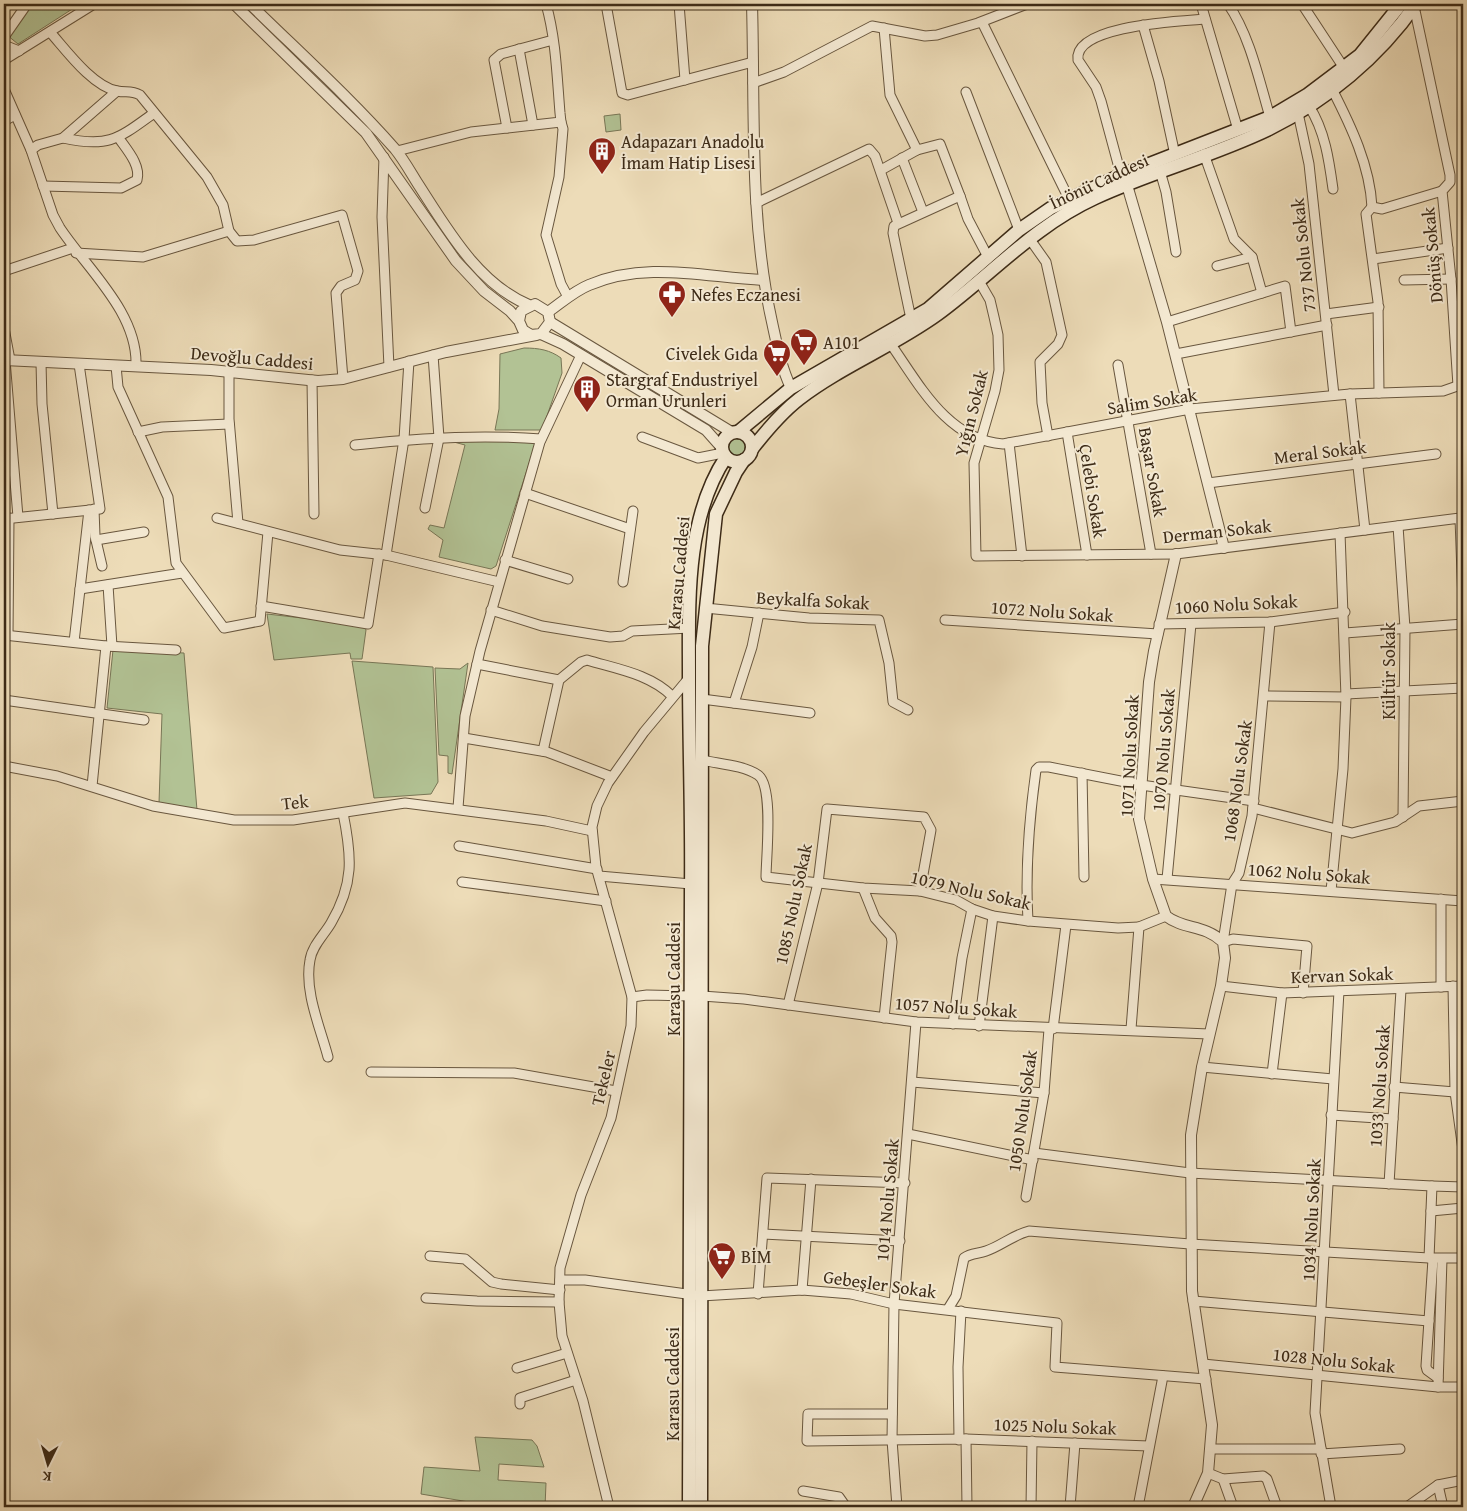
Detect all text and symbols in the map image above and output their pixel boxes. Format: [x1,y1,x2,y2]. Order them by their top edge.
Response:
place label: Adapazarı Anadolu İmam Hatip Lisesi [621,128,764,176]
building icon: Adapazarı Anadolu İmam Hatip Lisesi [587,136,617,175]
street label: İnönü Caddesi [1045,146,1153,216]
street label: 737 Nolu Sokak [1284,196,1322,313]
street label: Dönüş Sokak [1414,205,1450,304]
pharmacy icon: Nefes Eczanesi [657,279,687,318]
place label: Nefes Eczanesi [691,281,801,308]
supermarket icon: A101 [789,327,819,366]
place label: A101 [823,329,860,356]
supermarket icon: Civelek Gıda [762,338,792,377]
street label: Devoğlu Caddesi [190,339,314,377]
place label: Civelek Gıda [666,340,758,367]
place label: Stargraf Endustriyel Orman Urunleri [606,366,758,414]
street label: Yığın Sokak [947,366,995,459]
building icon: Stargraf Endustriyel Orman Urunleri [572,374,602,413]
street label: Salim Sokak [1105,380,1200,421]
street label: Başar Sokak [1132,425,1174,520]
street label: Meral Sokak [1272,433,1369,471]
street label: Çelebi Sokak [1072,442,1114,541]
street label: Derman Sokak [1161,512,1273,550]
street label: Karasu Caddesi [660,515,696,631]
street label: Beykalfa Sokak [756,584,871,616]
street label: 1060 Nolu Sokak [1174,587,1299,621]
street label: 1072 Nolu Sokak [990,593,1115,629]
street label: Kültür Sokak [1375,621,1402,720]
street label: 1070 Nolu Sokak [1144,687,1182,812]
street label: 1071 Nolu Sokak [1112,693,1146,818]
street label: 1068 Nolu Sokak [1215,717,1259,844]
street label: Tek [280,787,311,817]
street label: 1085 Nolu Sokak [767,840,819,967]
street label: 1062 Nolu Sokak [1247,855,1372,891]
street label: 1079 Nolu Sokak [908,863,1035,917]
street label: Karasu Caddesi [660,922,687,1036]
street label: Kervan Sokak [1290,960,1395,990]
street label: 1057 Nolu Sokak [894,989,1019,1025]
street label: 1033 Nolu Sokak [1361,1023,1397,1148]
street label: Tekeler [584,1047,623,1108]
street label: 1050 Nolu Sokak [1000,1047,1044,1174]
street label: 1014 Nolu Sokak [868,1137,906,1262]
street label: 1034 Nolu Sokak [1294,1157,1328,1282]
supermarket icon: BİM [707,1241,737,1280]
place label: BİM [741,1243,772,1270]
street label: Gebeşler Sokak [822,1263,939,1305]
street label: Karasu Caddesi [659,1327,686,1441]
street label: 1028 Nolu Sokak [1271,1340,1397,1380]
street label: 1025 Nolu Sokak [993,1410,1118,1442]
north arrow [22,1438,72,1488]
text: K [41,1467,52,1487]

